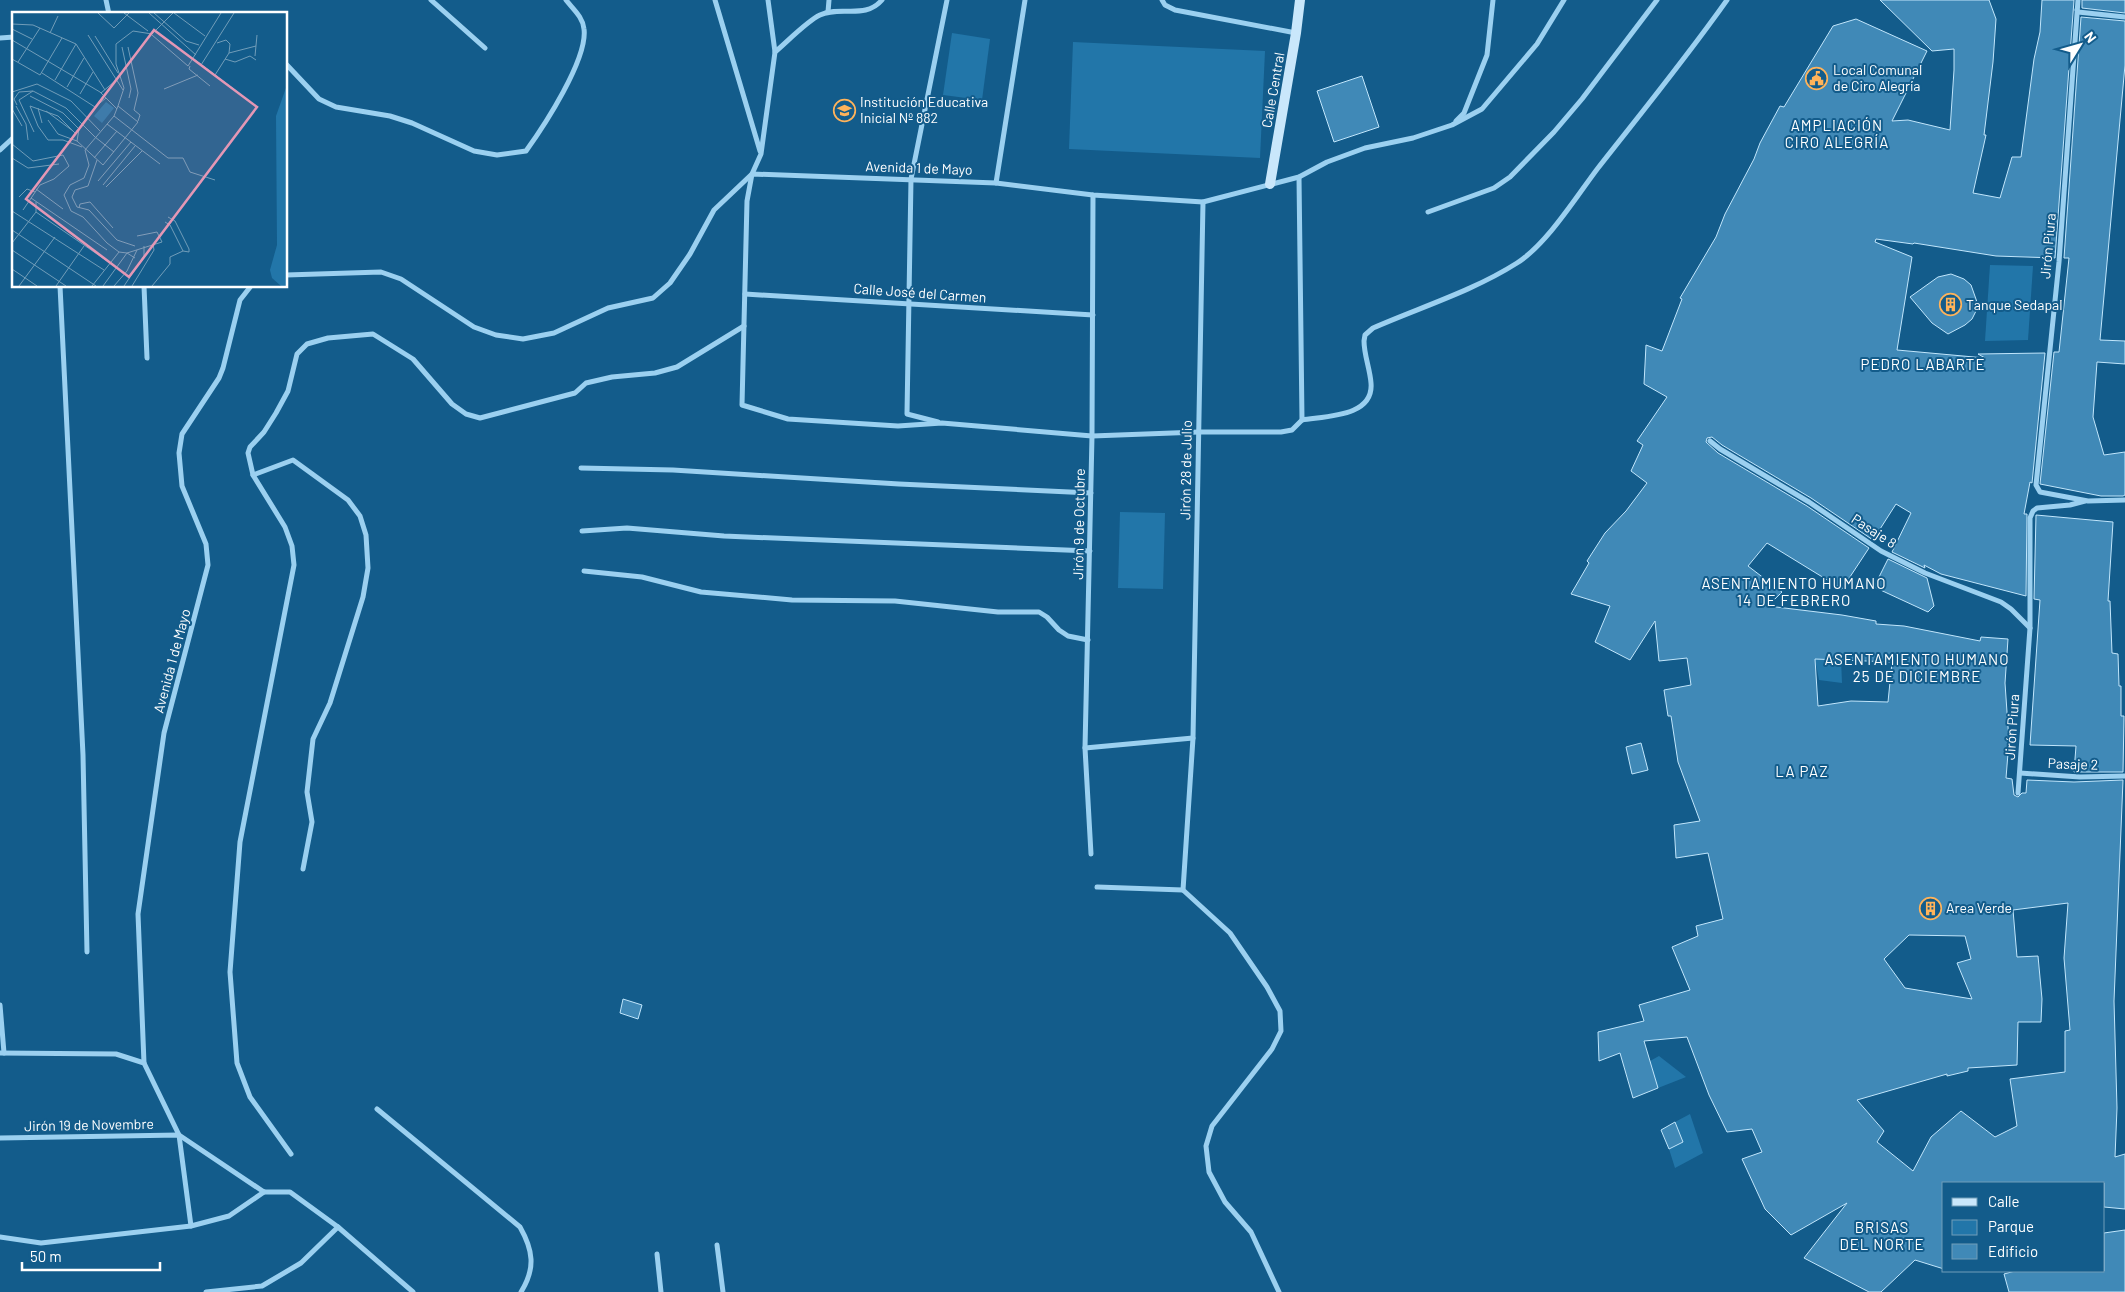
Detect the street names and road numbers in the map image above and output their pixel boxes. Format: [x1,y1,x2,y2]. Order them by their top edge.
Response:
street label: Calle Central [1258,51,1288,129]
street label: Avenida 1 de Mayo [865,157,973,178]
street label: Jirón Piura [2036,212,2059,280]
street label: Calle José del Carmen [853,279,987,306]
street label: Jirón 28 de Julio [1176,420,1195,520]
street label: Jirón 9 de Octubre [1069,468,1088,580]
street label: Pasaje 8 [1849,510,1900,551]
street label: Avenida 1 de Mayo [149,607,194,715]
street label: Jirón Piura [2001,693,2022,761]
street label: Pasaje 2 [2047,754,2099,773]
street label: Jirón 19 de Novembre [24,1115,154,1134]

